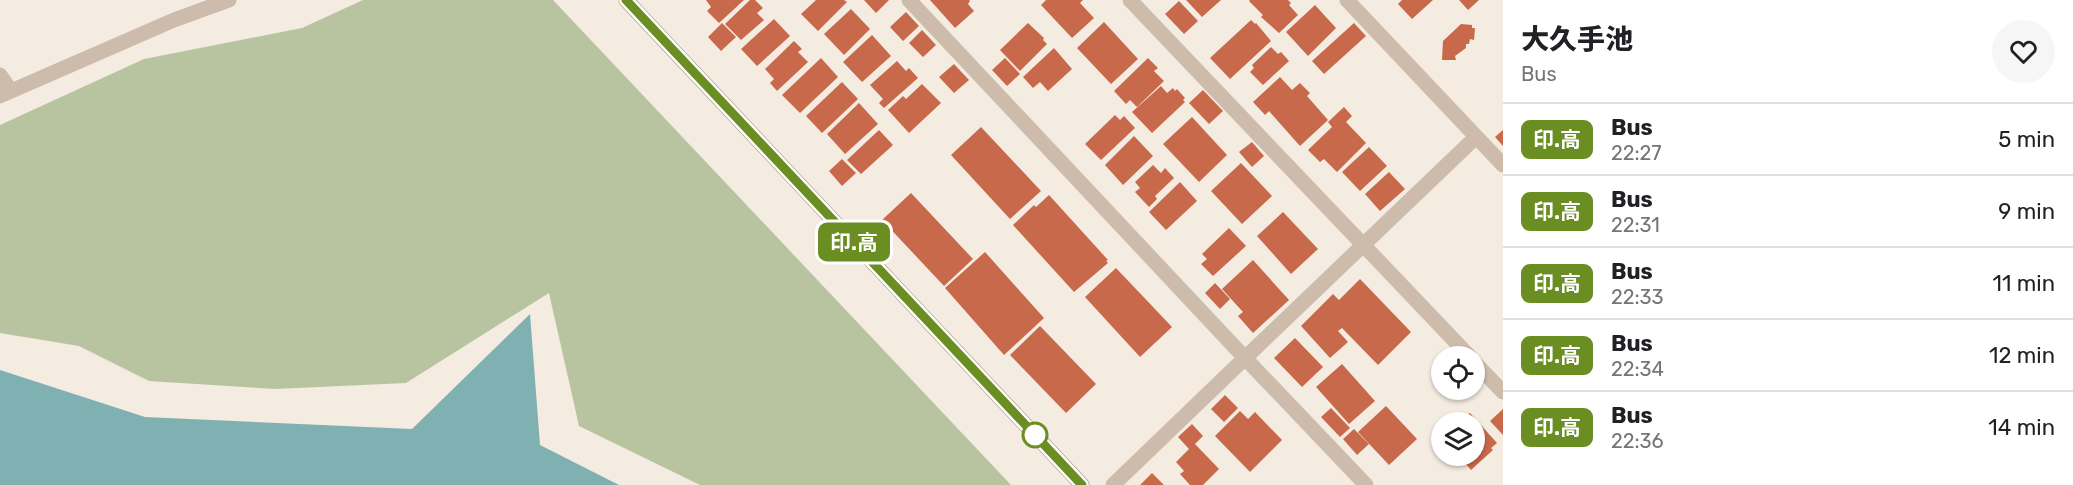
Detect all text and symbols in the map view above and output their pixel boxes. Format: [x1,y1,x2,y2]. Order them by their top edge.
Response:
button: heart [1992,20,2055,83]
text: 大久手池 [1521,23,1633,56]
text: Bus [1521,62,1557,86]
text: Bus [1611,114,1653,141]
text: 5 min [1998,126,2055,153]
text: 印.高 [1533,127,1581,152]
text: 22:27 [1611,141,1662,165]
text: Bus [1611,186,1653,213]
text: 9 min [1998,198,2055,225]
text: 印.高 [1533,199,1581,224]
text: 22:31 [1611,213,1660,237]
line badge: 印.高 [820,222,888,262]
text: 印.高 [830,230,878,255]
text: Bus [1611,258,1653,285]
text: 11 min [1993,270,2055,297]
text: 印.高 [1533,271,1581,296]
text: 22:33 [1611,285,1664,309]
text: Bus [1611,330,1653,357]
text: 12 min [1989,342,2055,369]
text: 印.高 [1533,343,1581,368]
map controls [1431,346,1485,466]
button: locate [1431,346,1485,400]
text: 22:34 [1611,357,1664,381]
text: Bus [1611,402,1653,429]
button: layers [1431,412,1485,466]
text: 14 min [1988,414,2055,441]
text: 印.高 [1533,415,1581,440]
unlabelled marker [1022,422,1048,448]
text: 22:36 [1611,429,1664,453]

